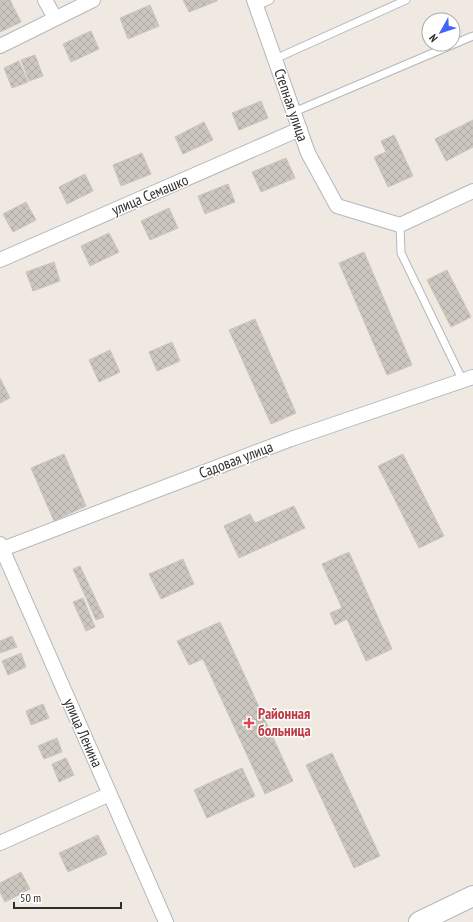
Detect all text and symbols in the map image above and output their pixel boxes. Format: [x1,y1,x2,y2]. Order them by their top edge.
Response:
north arrow [421,12,461,52]
text: N [426,32,441,45]
street label: Степная улица [270,66,313,144]
street label: улица Семашко [109,170,191,219]
street label: Садовая улица [196,437,275,482]
street label: улица Ленина [60,695,107,770]
place label: Районная больница [258,704,311,740]
marker: Районная больница [243,717,255,729]
scale bar [14,884,121,910]
text: 50 m [20,890,41,905]

